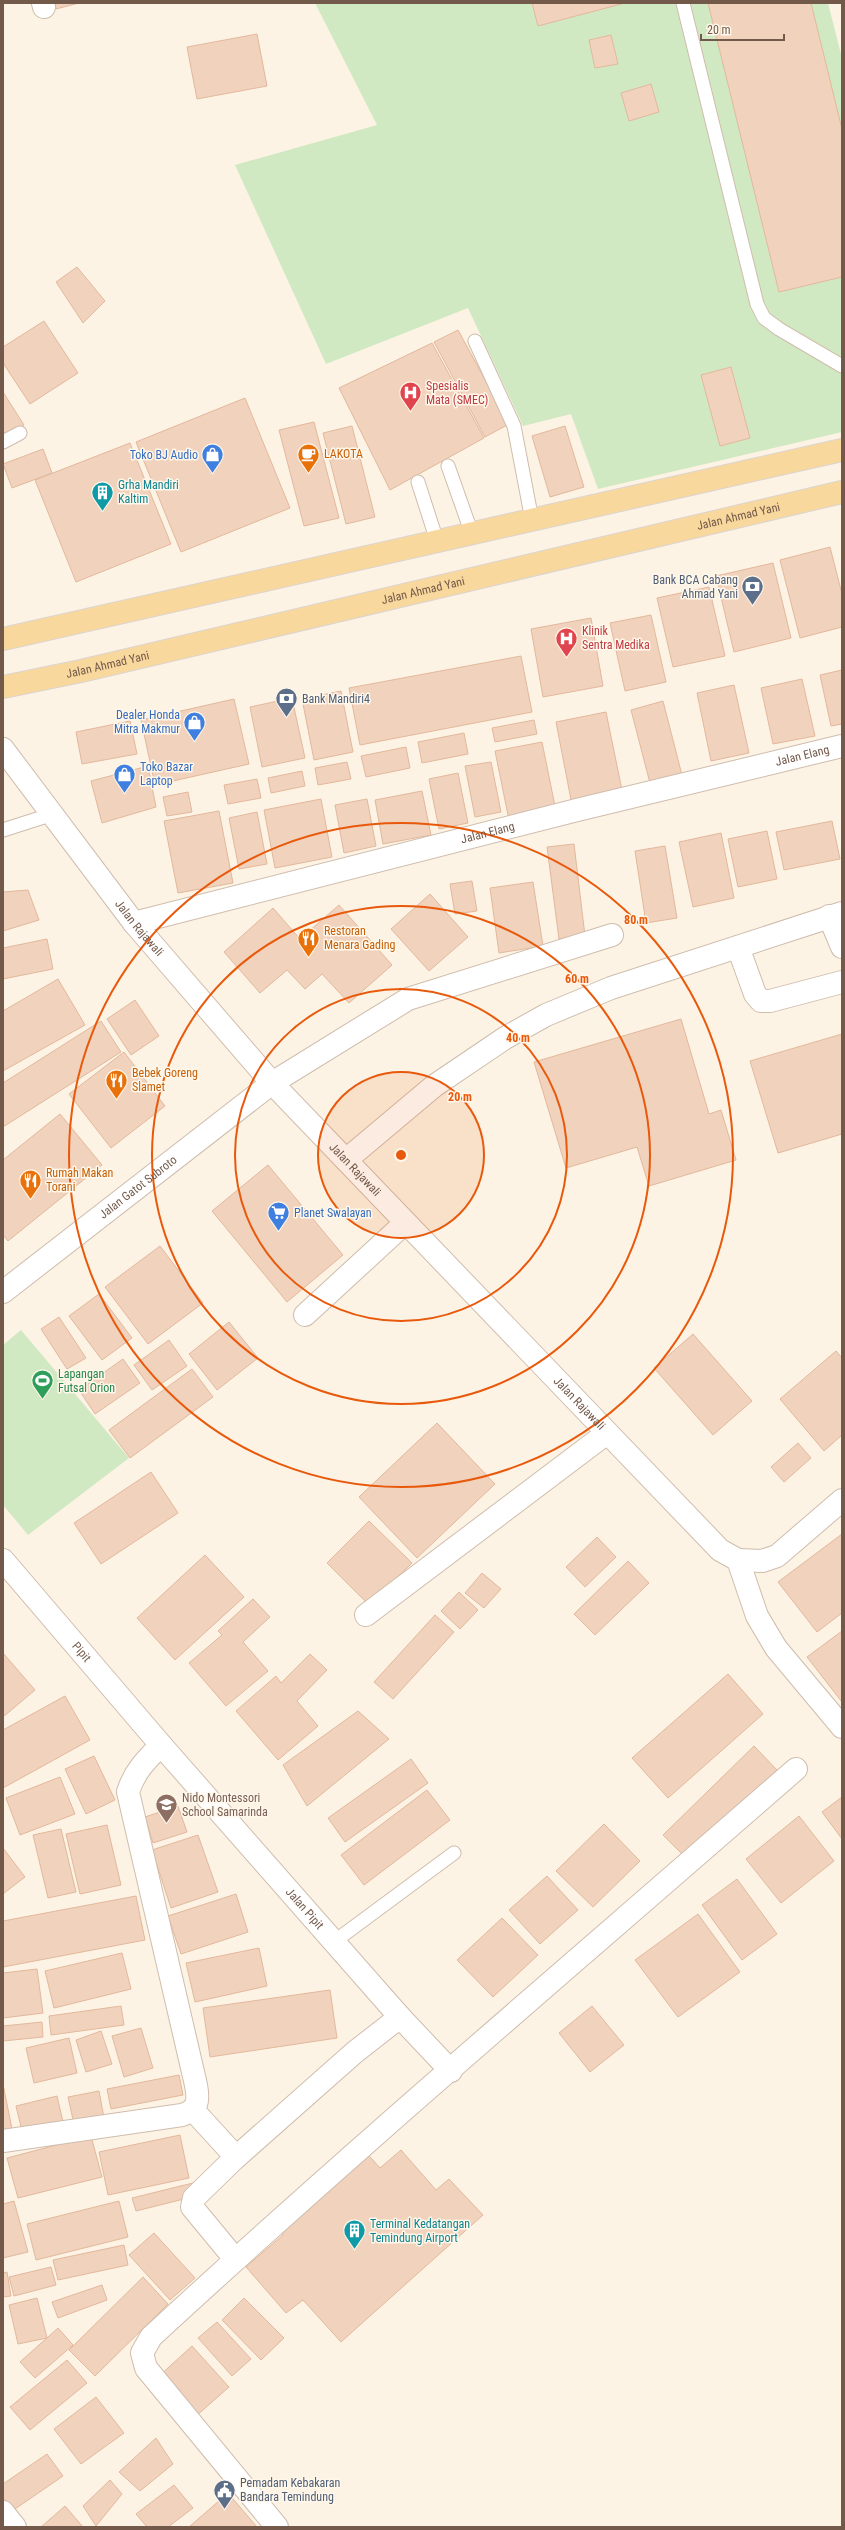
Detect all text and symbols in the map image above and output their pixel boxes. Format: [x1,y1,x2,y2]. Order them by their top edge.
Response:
scale bar [701,16,784,42]
text: 20 m [707,23,731,37]
place label: Spesialis Mata (SMEC) [426,379,488,407]
hospital icon: Spesialis Mata (SMEC) [398,380,424,413]
cafe icon: LAKOTA [296,441,322,474]
shop icon: Toko BJ Audio [200,442,226,475]
place label: LAKOTA [324,447,363,461]
place label: Toko BJ Audio [130,448,198,462]
place label: Grha Mandiri Kaltim [118,478,179,506]
building icon: Grha Mandiri Kaltim [90,479,116,512]
street label: Jalan Ahmad Yani [695,500,781,533]
place label: Bank BCA Cabang Ahmad Yani [653,573,738,601]
street label: Jalan Ahmad Yani [380,574,466,607]
bank icon: Bank BCA Cabang Ahmad Yani [740,574,766,607]
place label: Klinik Sentra Medika [582,624,650,652]
hospital icon: Klinik Sentra Medika [554,625,580,658]
street label: Jalan Ahmad Yani [65,648,151,681]
bank icon: Bank Mandiri4 [274,686,300,719]
place label: Bank Mandiri4 [302,692,370,706]
place label: Dealer Honda Mitra Makmur [114,708,180,736]
shop icon: Dealer Honda Mitra Makmur [182,709,208,742]
street label: Jalan Elang [774,742,831,769]
place label: Toko Bazar Laptop [140,760,193,788]
shop icon: Toko Bazar Laptop [111,761,137,794]
street label: Jalan Elang [459,819,516,846]
street label: Jalan Rajawali [112,897,166,959]
text: 80 m [624,913,648,927]
place label: Restoran Menara Gading [324,924,396,952]
restaurant icon: Restoran Menara Gading [295,925,321,958]
text: 60 m [565,972,589,986]
text: 40 m [506,1031,530,1045]
place label: Bebek Goreng Slamet [132,1066,198,1094]
restaurant icon: Bebek Goreng Slamet [104,1067,130,1100]
text: 20 m [448,1090,472,1104]
street label: Jalan Rajawali [326,1140,384,1199]
centre of rings [394,1148,408,1162]
street label: Jalan Gatot Subroto [97,1153,180,1222]
place label: Rumah Makan Torani [46,1166,113,1194]
restaurant icon: Rumah Makan Torani [18,1167,44,1200]
supermarket icon: Planet Swalayan [265,1200,291,1233]
place label: Planet Swalayan [294,1206,372,1220]
place label: Lapangan Futsal Orion [58,1367,115,1395]
sports icon: Lapangan Futsal Orion [29,1368,55,1401]
street label: Jalan Rajawali [551,1374,608,1433]
street label: Pipit [69,1639,94,1665]
place label: Nido Montessori School Samarinda [182,1791,268,1819]
school or university icon: Nido Montessori School Samarinda [153,1792,179,1825]
street label: Jalan Pipit [283,1885,327,1932]
place label: Terminal Kedatangan Temindung Airport [370,2217,470,2245]
building icon: Terminal Kedatangan Temindung Airport [341,2218,367,2251]
place label: Pemadam Kebakaran Bandara Temindung [240,2476,340,2504]
public building icon: Pemadam Kebakaran Bandara Temindung [212,2477,238,2510]

